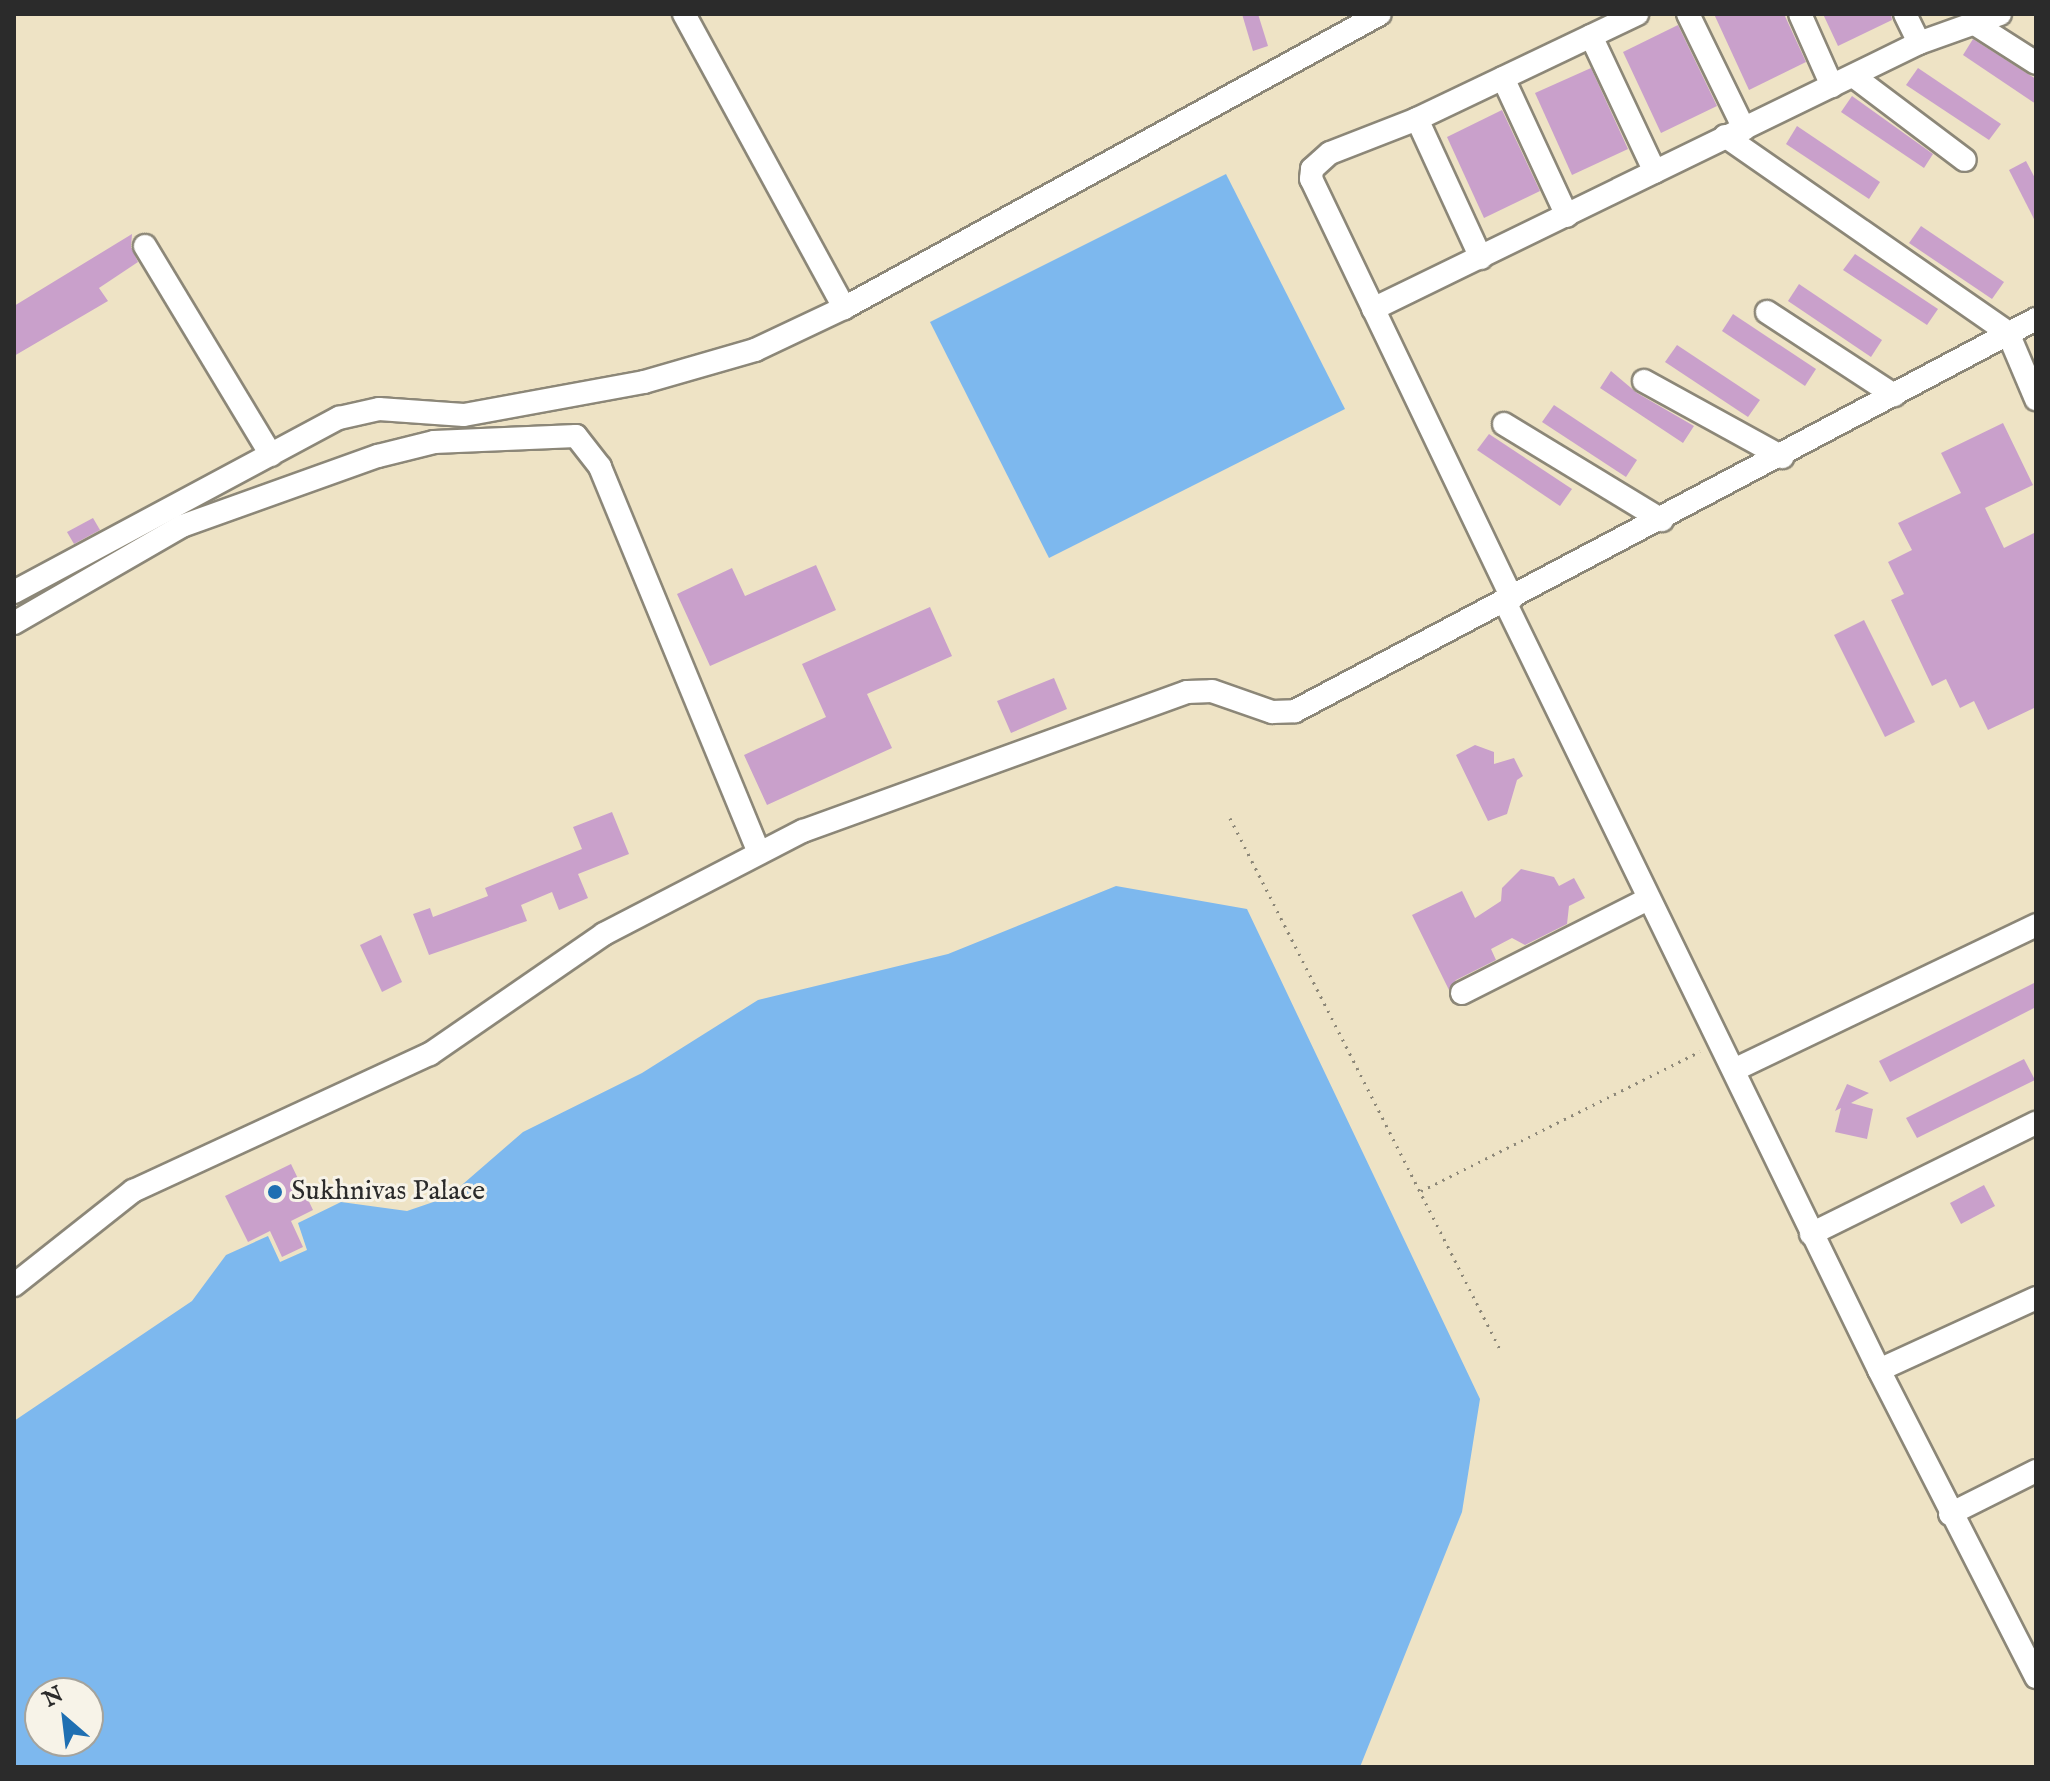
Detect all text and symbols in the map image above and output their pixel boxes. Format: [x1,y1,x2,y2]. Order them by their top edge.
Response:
place label: Sukhnivas Palace [291,1175,485,1209]
marker: Sukhnivas Palace [266,1183,284,1201]
north arrow [24,1677,104,1757]
text: N [39,1681,69,1714]

